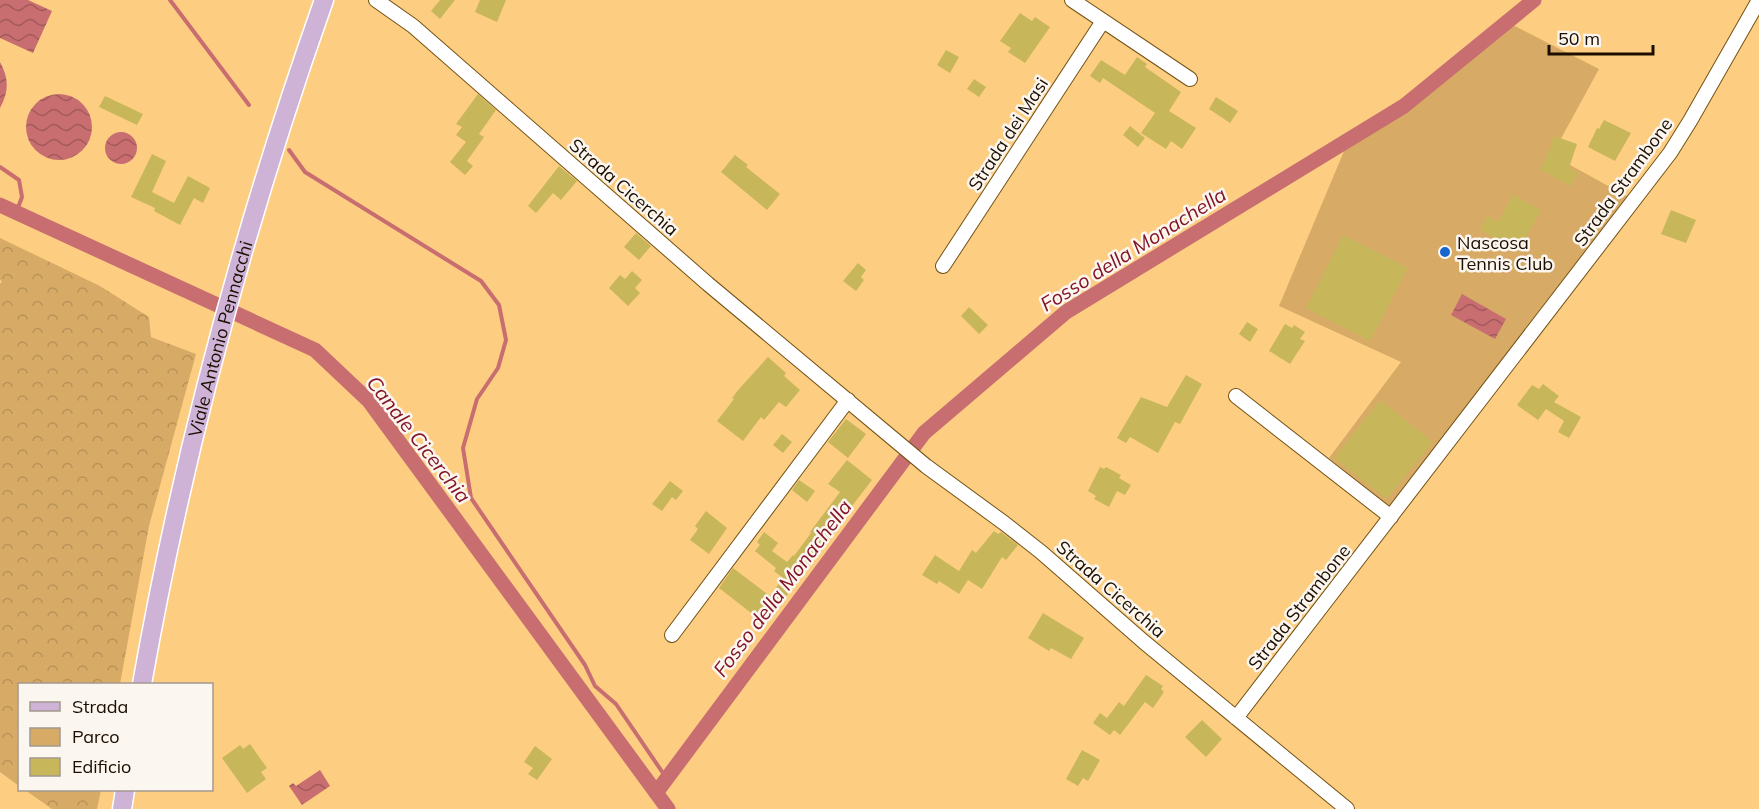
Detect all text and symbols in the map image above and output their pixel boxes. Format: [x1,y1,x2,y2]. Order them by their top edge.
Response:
scale bar [1549,18,1652,56]
text: 50 m [1558,27,1600,50]
street label: Strada dei Masi [963,73,1053,195]
street label: Strada Strambone [1569,113,1677,251]
street label: Strada Cicerchia [565,133,683,241]
water label: Fosso della Monachella [1035,182,1231,316]
place label: Nascosa Tennis Club [1457,231,1553,275]
street label: Viale Antonio Pennacchi [183,238,257,439]
marker: Nascosa Tennis Club [1438,245,1452,259]
water label: Canale Cicerchia [362,370,476,508]
water label: Fosso della Monachella [707,495,857,681]
street label: Strada Cicerchia [1052,535,1170,643]
street label: Strada Strambone [1243,540,1355,674]
legend [18,683,213,791]
text: Strada [72,695,128,718]
text: Parco [72,725,120,748]
text: Edificio [72,755,131,778]

